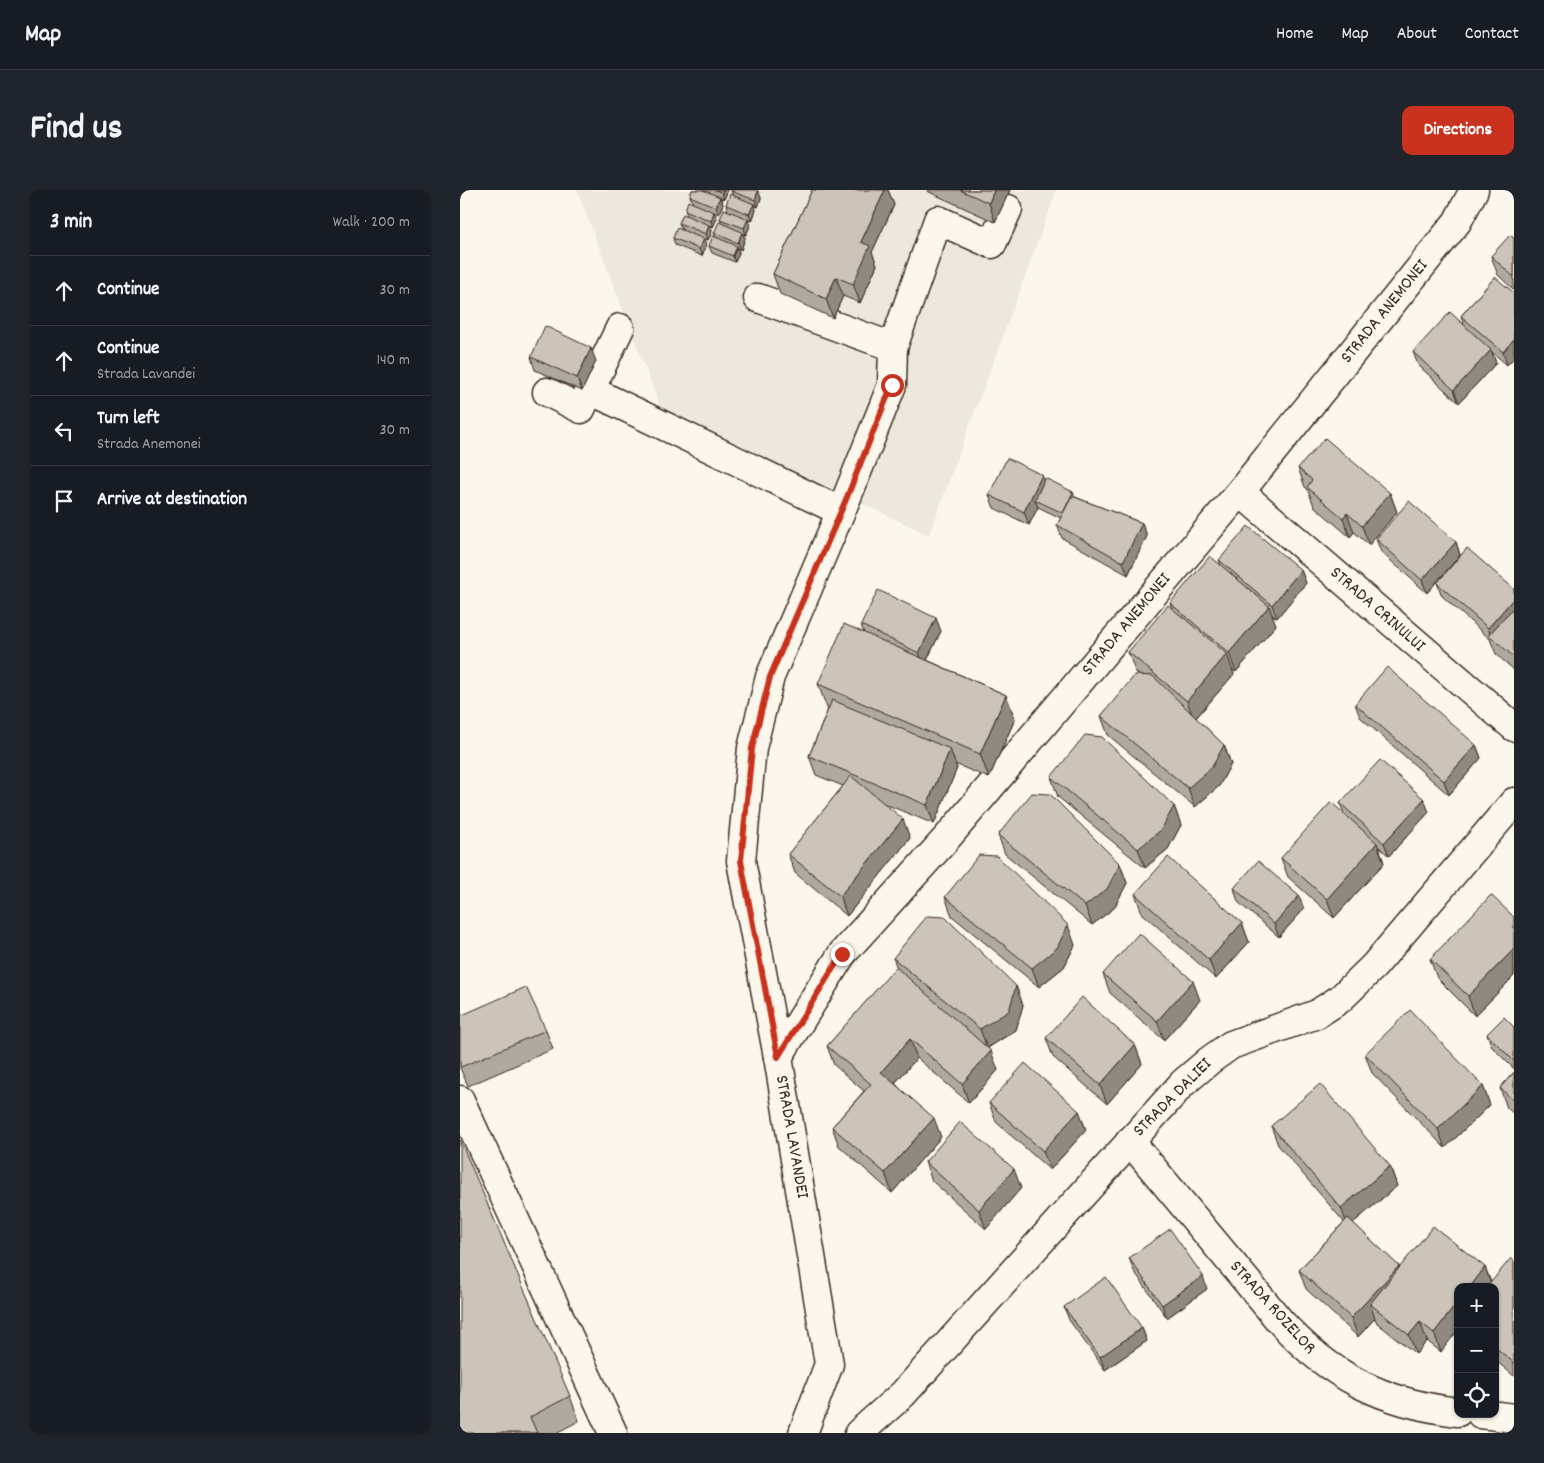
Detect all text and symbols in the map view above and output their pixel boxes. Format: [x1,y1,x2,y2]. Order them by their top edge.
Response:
text: Map [25,18,61,52]
text: Home [1276,22,1313,47]
text: Map [1341,22,1369,47]
text: About [1397,22,1437,47]
text: Contact [1465,22,1519,47]
text: Find us [30,105,122,155]
button: Directions [1402,106,1514,155]
text: 3 min [50,208,92,238]
text: Walk · 200 m [333,211,410,234]
street label: STRADA ANEMONEI [1335,254,1435,369]
icon: ahead [50,277,78,305]
text: Continue [97,277,159,304]
text: 30 m [380,279,410,302]
text: Continue [97,336,159,363]
icon: ahead [50,347,78,375]
text: 140 m [376,349,410,372]
text: Strada Lavandei [97,363,195,386]
route start [881,374,904,397]
text: Turn left [97,406,160,433]
icon: left [50,417,78,445]
text: 30 m [380,419,410,442]
text: Strada Anemonei [97,433,201,456]
icon: arrive [50,487,78,515]
text: Arrive at destination [97,487,247,514]
street label: STRADA CRINULUI [1324,561,1431,659]
street label: STRADA ANEMONEI [1076,568,1178,682]
route end [831,943,854,966]
street label: STRADA DALIEI [1128,1053,1218,1143]
street label: STRADA LAVANDEI [768,1073,814,1201]
street label: STRADA ROZELOR [1223,1256,1321,1360]
map controls [1454,1283,1499,1418]
button: + [1454,1283,1499,1328]
button: − [1454,1328,1499,1373]
button: locate [1454,1373,1499,1418]

